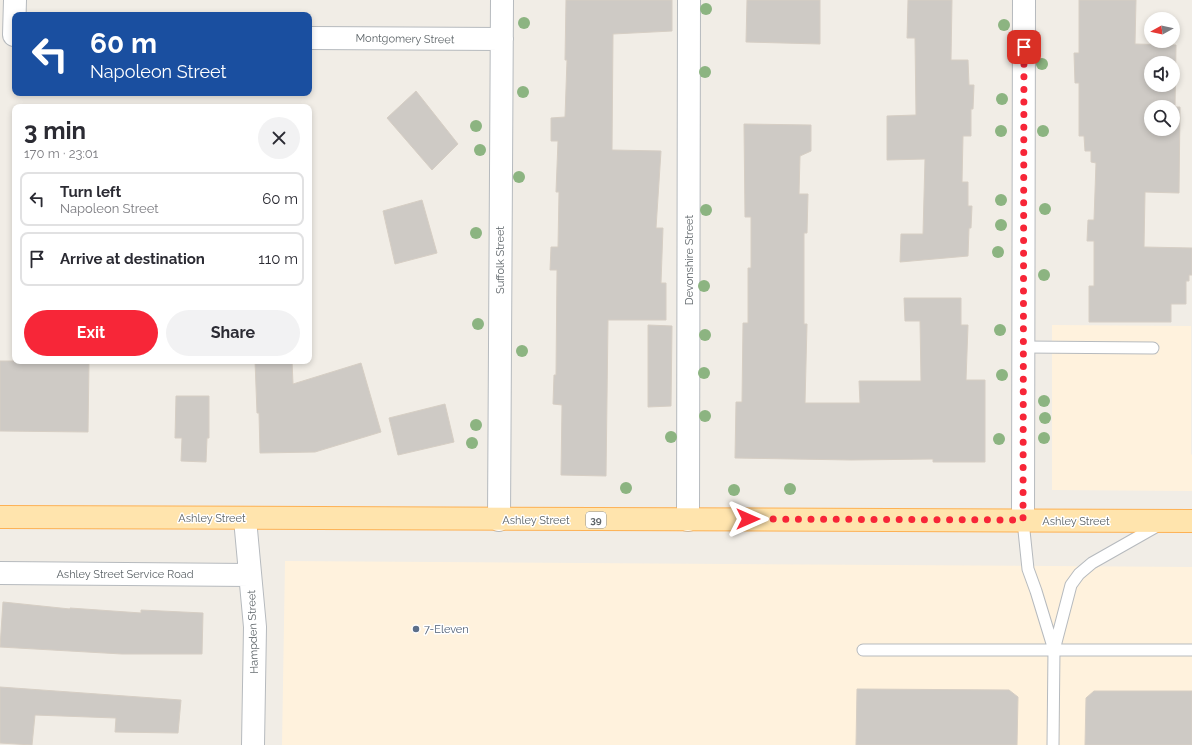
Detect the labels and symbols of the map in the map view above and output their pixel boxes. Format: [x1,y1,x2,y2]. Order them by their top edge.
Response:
north arrow [1144,12,1180,48]
pin [1007,30,1041,64]
street label: Montgomery Street [355,32,455,46]
street label: Devonshire Street [683,215,696,305]
street label: Suffolk Street [494,226,507,294]
position arrow [727,498,769,540]
street label: Ashley Street [178,512,246,525]
road number: 39 [586,512,606,528]
street label: Ashley Street [502,514,570,527]
street label: Ashley Street [1042,515,1110,528]
street label: Ashley Street Service Road [56,568,194,581]
street label: Hampden Street [245,590,261,674]
place label: 7-Eleven [424,623,469,636]
marker: 7-Eleven [411,624,421,634]

